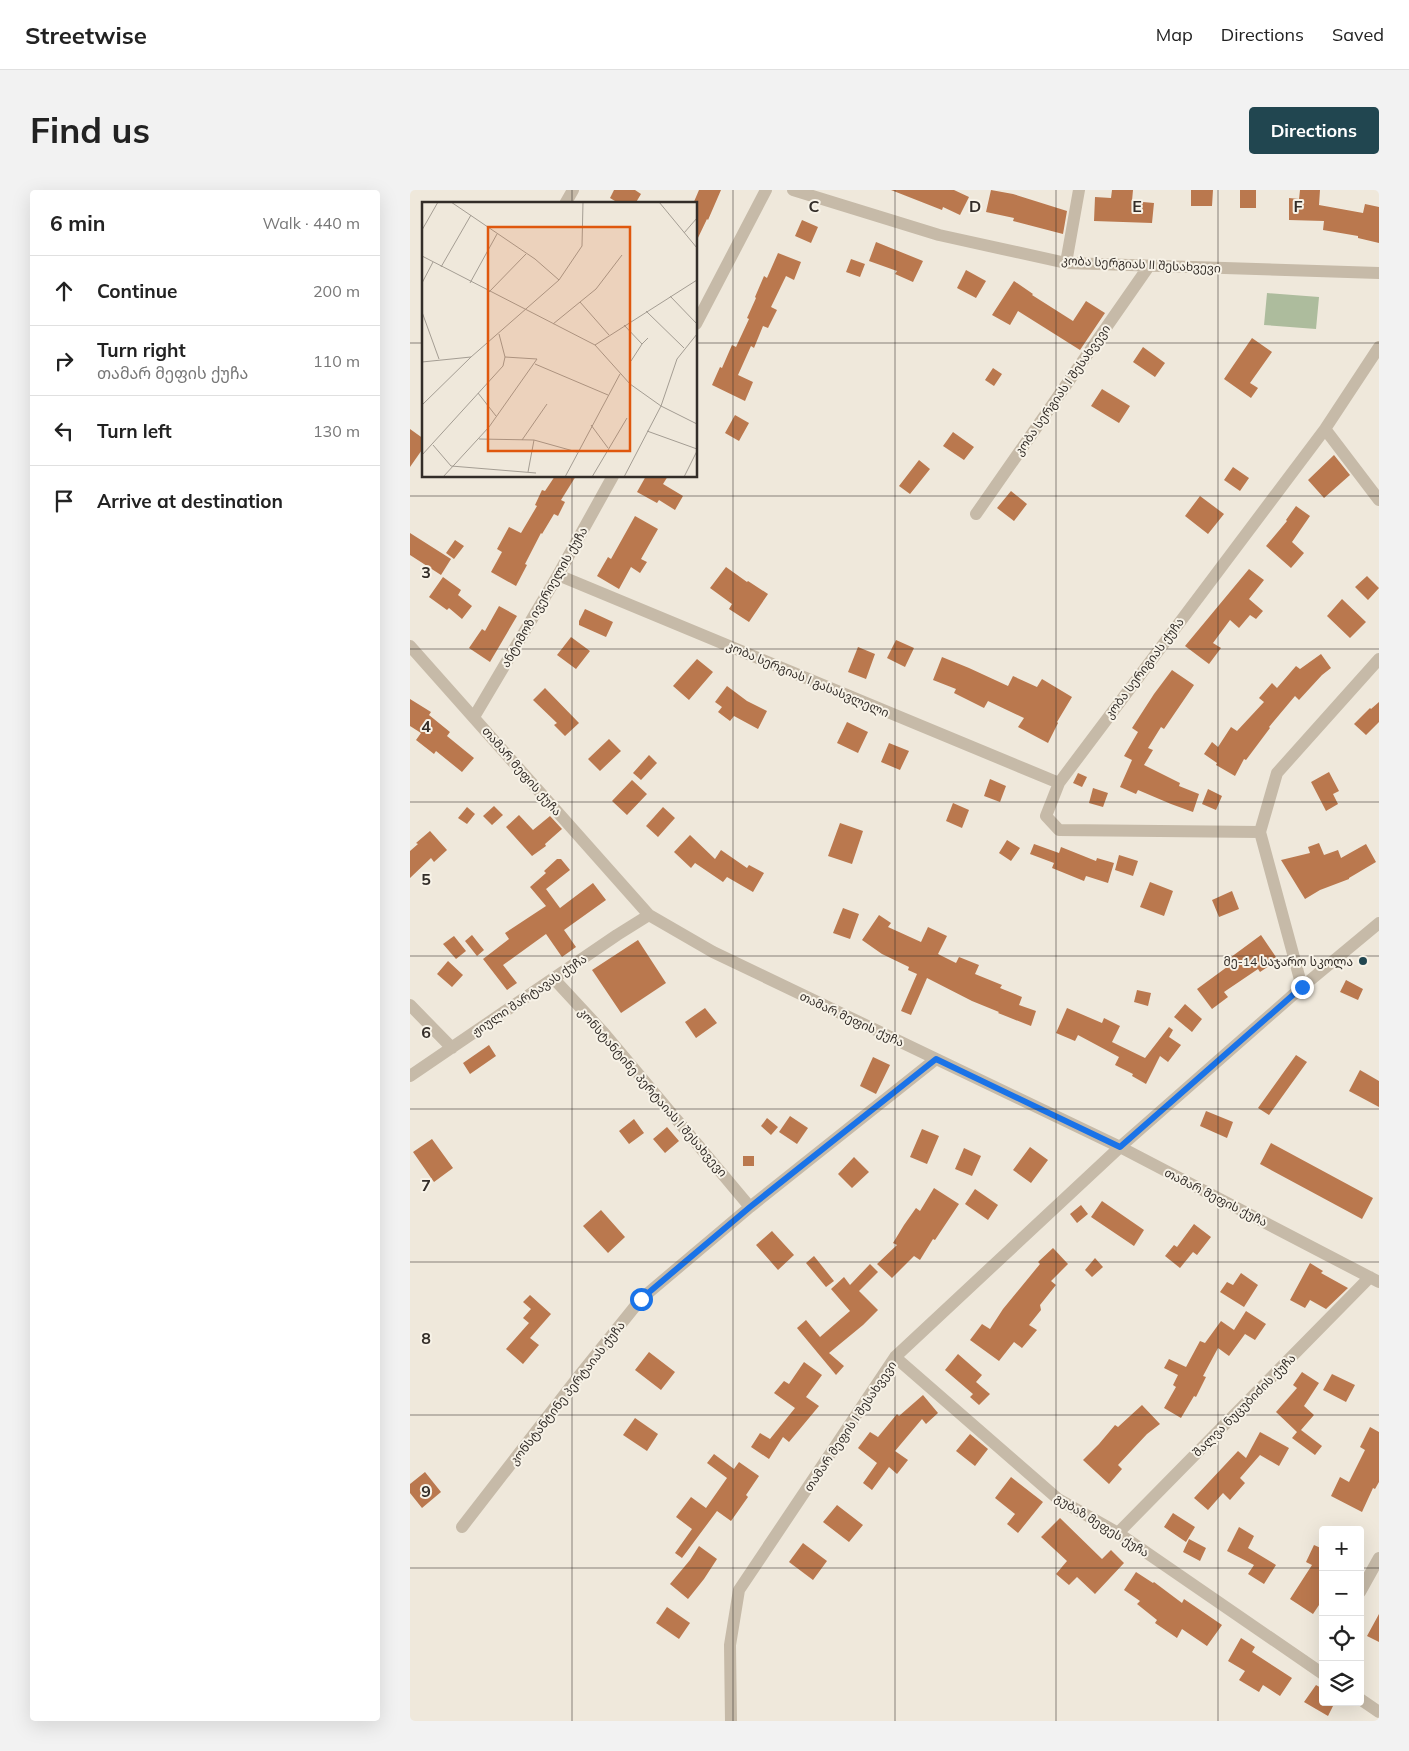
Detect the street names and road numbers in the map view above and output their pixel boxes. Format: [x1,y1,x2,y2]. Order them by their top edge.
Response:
street label: კობა სერგიას II შესახვევი [1061,252,1221,276]
street label: კობა სერგიას I შესახვევი [1011,321,1113,459]
street label: ანტიმოზ ივერიელის ქუჩა [498,524,591,671]
street label: კობა სერიგიას ქუჩა [1101,614,1187,722]
street label: კობა სერგიას I გასასვლელი [724,638,892,721]
street label: თამარ მეფის ქუჩა [479,723,565,819]
street label: ჟიული შარტავას ქუჩა [469,951,590,1040]
street label: თამარ მეფის ქუჩა [797,988,907,1050]
street label: კონსტანტინე პერტაიას I შესახვევი [575,1004,731,1180]
street label: თამარ მეფის ქუჩა [1162,1165,1270,1229]
street label: კონსტანტინე პერტაიას ქუჩა [506,1318,628,1468]
street label: შალვა ნუცუბიძის ქუჩა [1189,1350,1299,1460]
street label: თამარ მეფის I შესახვევი [801,1358,899,1494]
street label: გუბაზ მეფეს ქუჩა [1052,1490,1152,1560]

